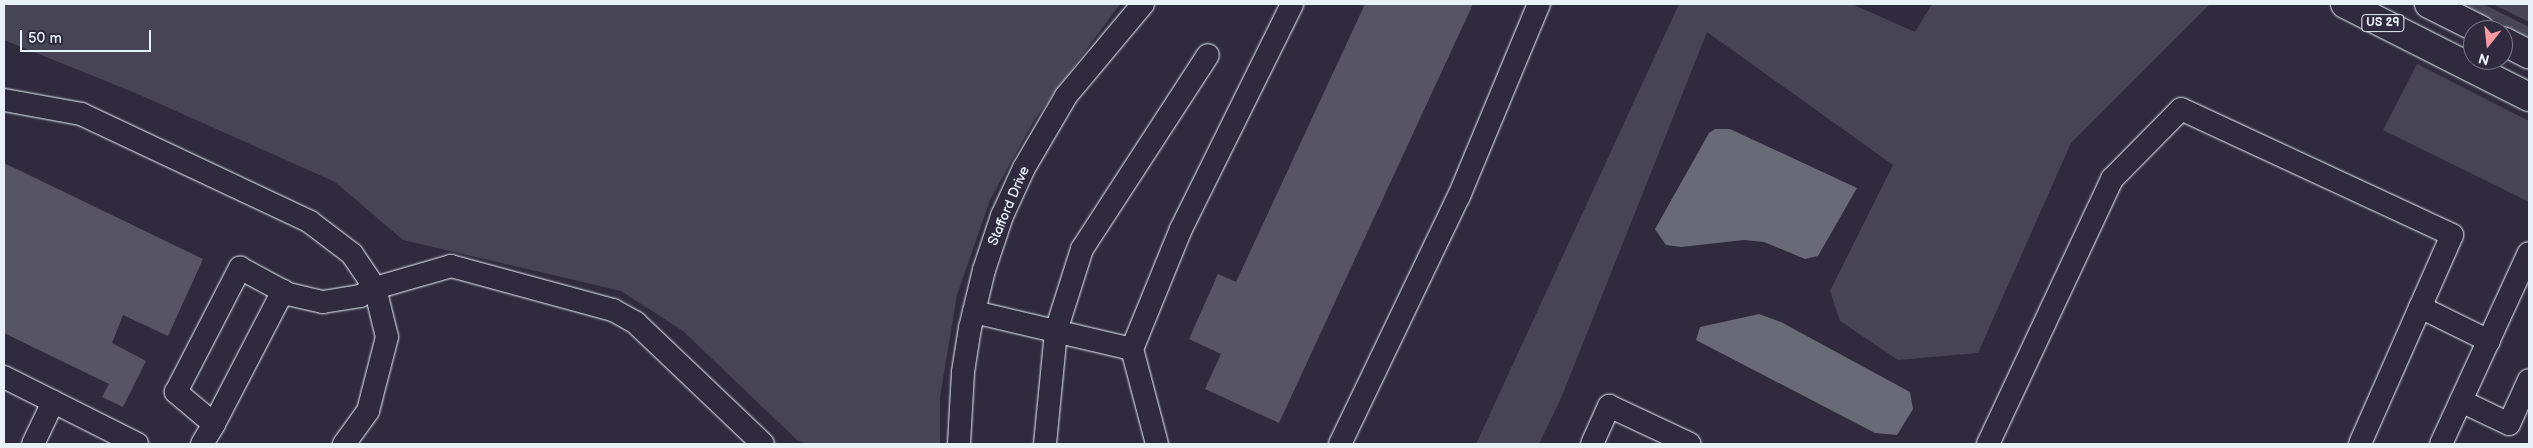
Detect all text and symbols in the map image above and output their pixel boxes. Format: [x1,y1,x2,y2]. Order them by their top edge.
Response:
road number: US 29 [2360,13,2406,32]
scale bar [22,20,154,52]
north arrow [2463,20,2513,70]
text: 50 m [28,29,62,48]
text: N [2477,49,2491,69]
street label: Stafford Drive [985,164,1033,248]

